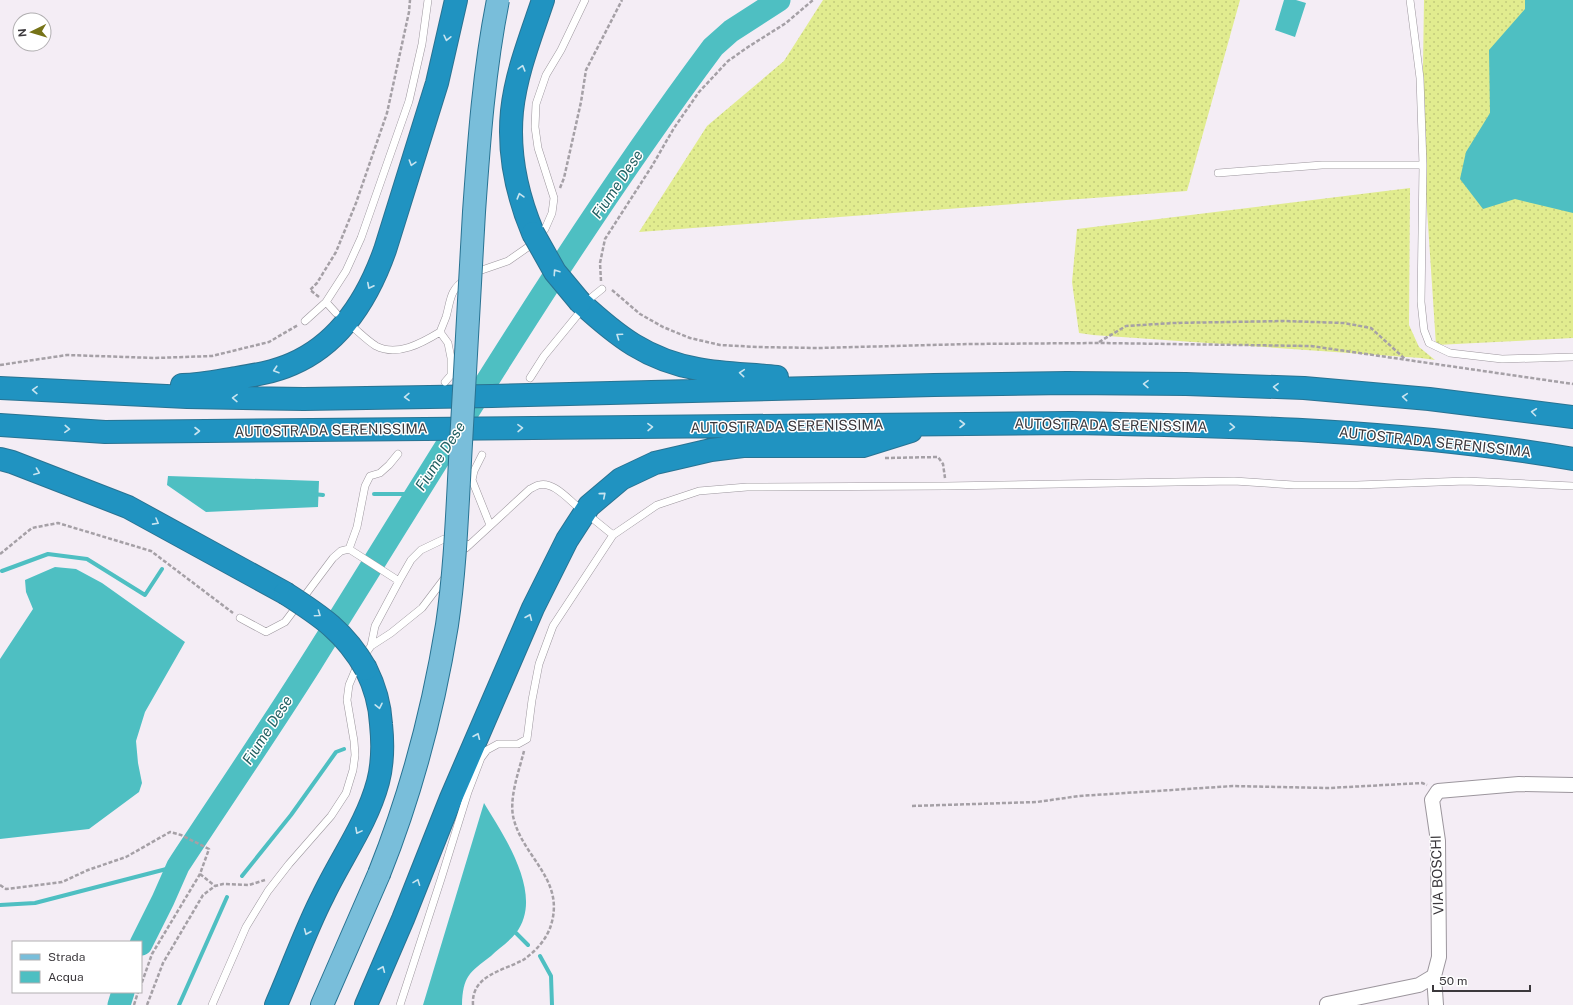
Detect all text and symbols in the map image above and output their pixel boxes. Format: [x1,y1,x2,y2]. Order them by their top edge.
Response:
north arrow [12,12,52,52]
text: N [16,28,28,38]
one-way arrow [444,35,452,41]
one-way arrow [517,65,525,71]
water label: Fiume Dese [588,147,646,221]
one-way arrow [408,159,417,166]
one-way arrow [516,193,525,200]
one-way arrow [554,269,561,276]
one-way arrow [367,282,375,289]
one-way arrow [617,334,624,341]
one-way arrow [273,365,280,374]
one-way arrow [739,369,745,378]
one-way arrow [1143,380,1149,388]
one-way arrow [1273,383,1279,391]
one-way arrow [32,385,38,394]
one-way arrow [404,393,410,401]
one-way arrow [1402,393,1408,402]
one-way arrow [232,394,238,402]
one-way arrow [1531,407,1537,416]
street label: AUTOSTRADA SERENISSIMA [1014,415,1208,435]
street label: AUTOSTRADA SERENISSIMA [690,416,884,436]
water label: Fiume Dese [411,418,469,494]
street label: AUTOSTRADA SERENISSIMA [234,420,428,440]
one-way arrow [959,420,965,428]
one-way arrow [647,423,653,431]
one-way arrow [1229,423,1235,431]
one-way arrow [517,424,523,432]
street label: AUTOSTRADA SERENISSIMA [1338,424,1532,460]
one-way arrow [64,425,70,434]
one-way arrow [194,427,200,436]
one-way arrow [33,467,40,475]
one-way arrow [598,492,605,499]
one-way arrow [152,518,160,525]
one-way arrow [313,609,320,616]
one-way arrow [524,613,532,620]
water label: Fiume Dese [238,692,296,768]
one-way arrow [374,703,382,709]
one-way arrow [472,733,480,741]
one-way arrow [355,827,362,834]
street label: VIA BOSCHI [1428,835,1446,915]
one-way arrow [413,879,421,886]
one-way arrow [304,928,312,936]
legend [12,941,142,993]
text: Strada [48,950,85,964]
one-way arrow [377,966,385,973]
scale bar [1433,967,1530,993]
text: Acqua [48,970,84,984]
text: 50 m [1439,974,1467,988]

